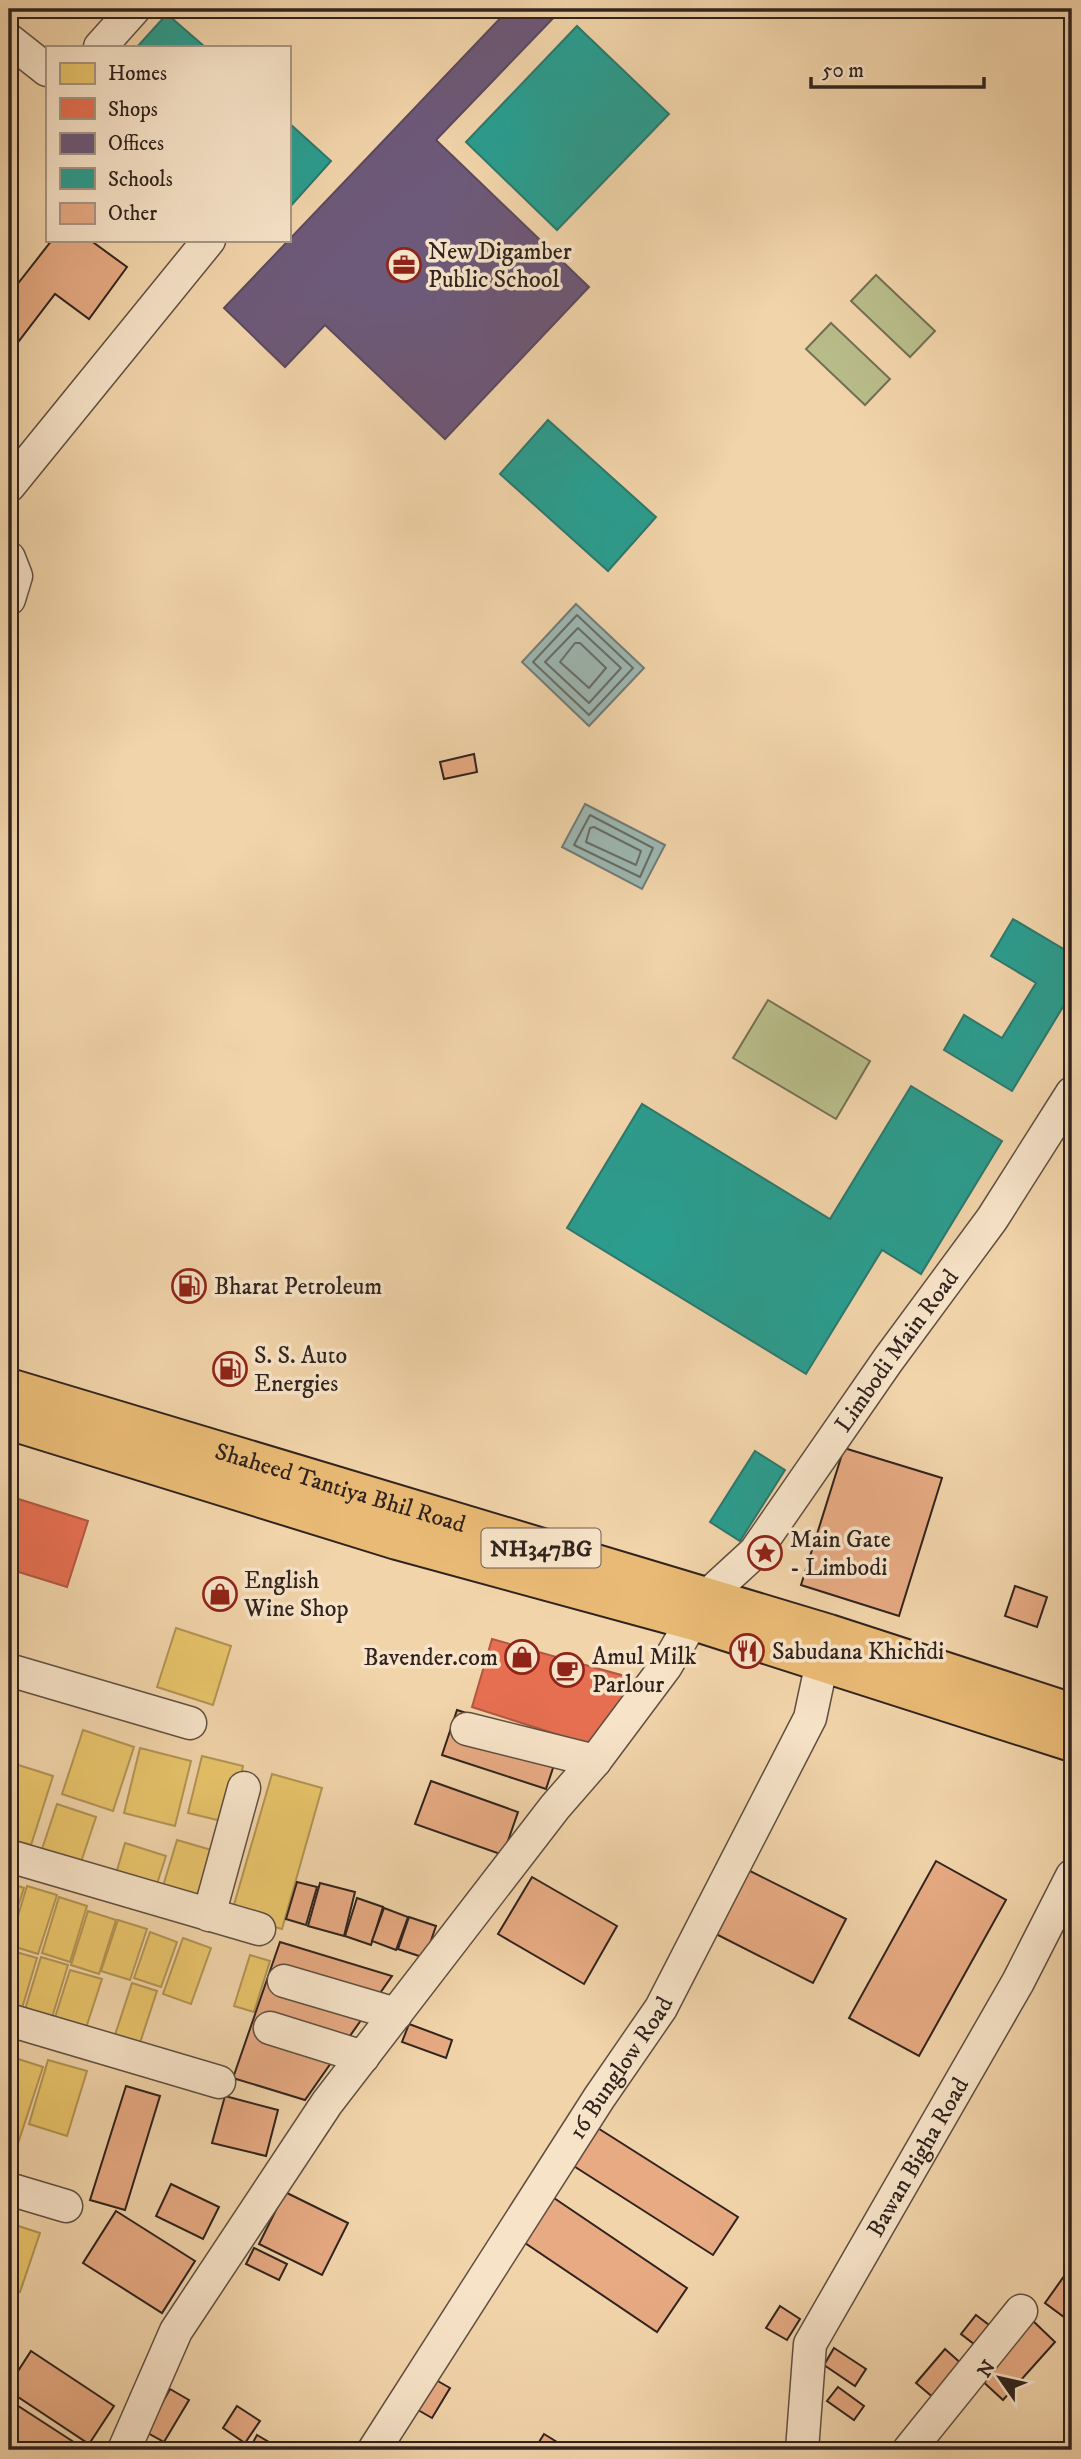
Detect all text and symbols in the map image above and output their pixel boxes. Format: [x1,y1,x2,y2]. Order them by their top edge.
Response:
legend [46,46,290,242]
scale bar [811,46,985,90]
text: 50 m [822,58,864,84]
text: Homes [108,61,167,87]
text: Shops [108,97,158,123]
text: Offices [108,131,164,157]
text: Schools [108,167,173,193]
text: Other [108,201,157,227]
place label: New Digamber Public School [428,237,572,295]
office icon: New Digamber Public School [385,246,423,284]
street label: Limbodi Main Road [829,1264,966,1438]
fuel station icon: Bharat Petroleum [170,1267,208,1305]
place label: Bharat Petroleum [214,1272,382,1302]
place label: S. S. Auto Energies [254,1341,347,1399]
fuel station icon: S. S. Auto Energies [211,1350,249,1388]
street label: Shaheed Tantiya Bhil Road [211,1437,469,1540]
place label: Main Gate - Limbodi [790,1525,891,1583]
road number: NH347BG [482,1528,600,1568]
place icon: Main Gate - Limbodi [746,1534,784,1572]
place label: English Wine Shop [243,1566,349,1624]
shop icon: English Wine Shop [201,1575,239,1613]
restaurant icon: Sabudana Khichdi [728,1632,766,1670]
place label: Sabudana Khichdi [772,1637,944,1667]
shop icon: Bavender.com [503,1638,541,1676]
place label: Amul Milk Parlour [592,1642,696,1700]
place label: Bavender.com [364,1643,498,1673]
cafe icon: Amul Milk Parlour [548,1651,586,1689]
street label: 16 Bunglow Road [562,1992,680,2145]
street label: Bawan Bigha Road [861,2072,976,2243]
north arrow [965,2344,1036,2414]
text: N [973,2356,1001,2382]

